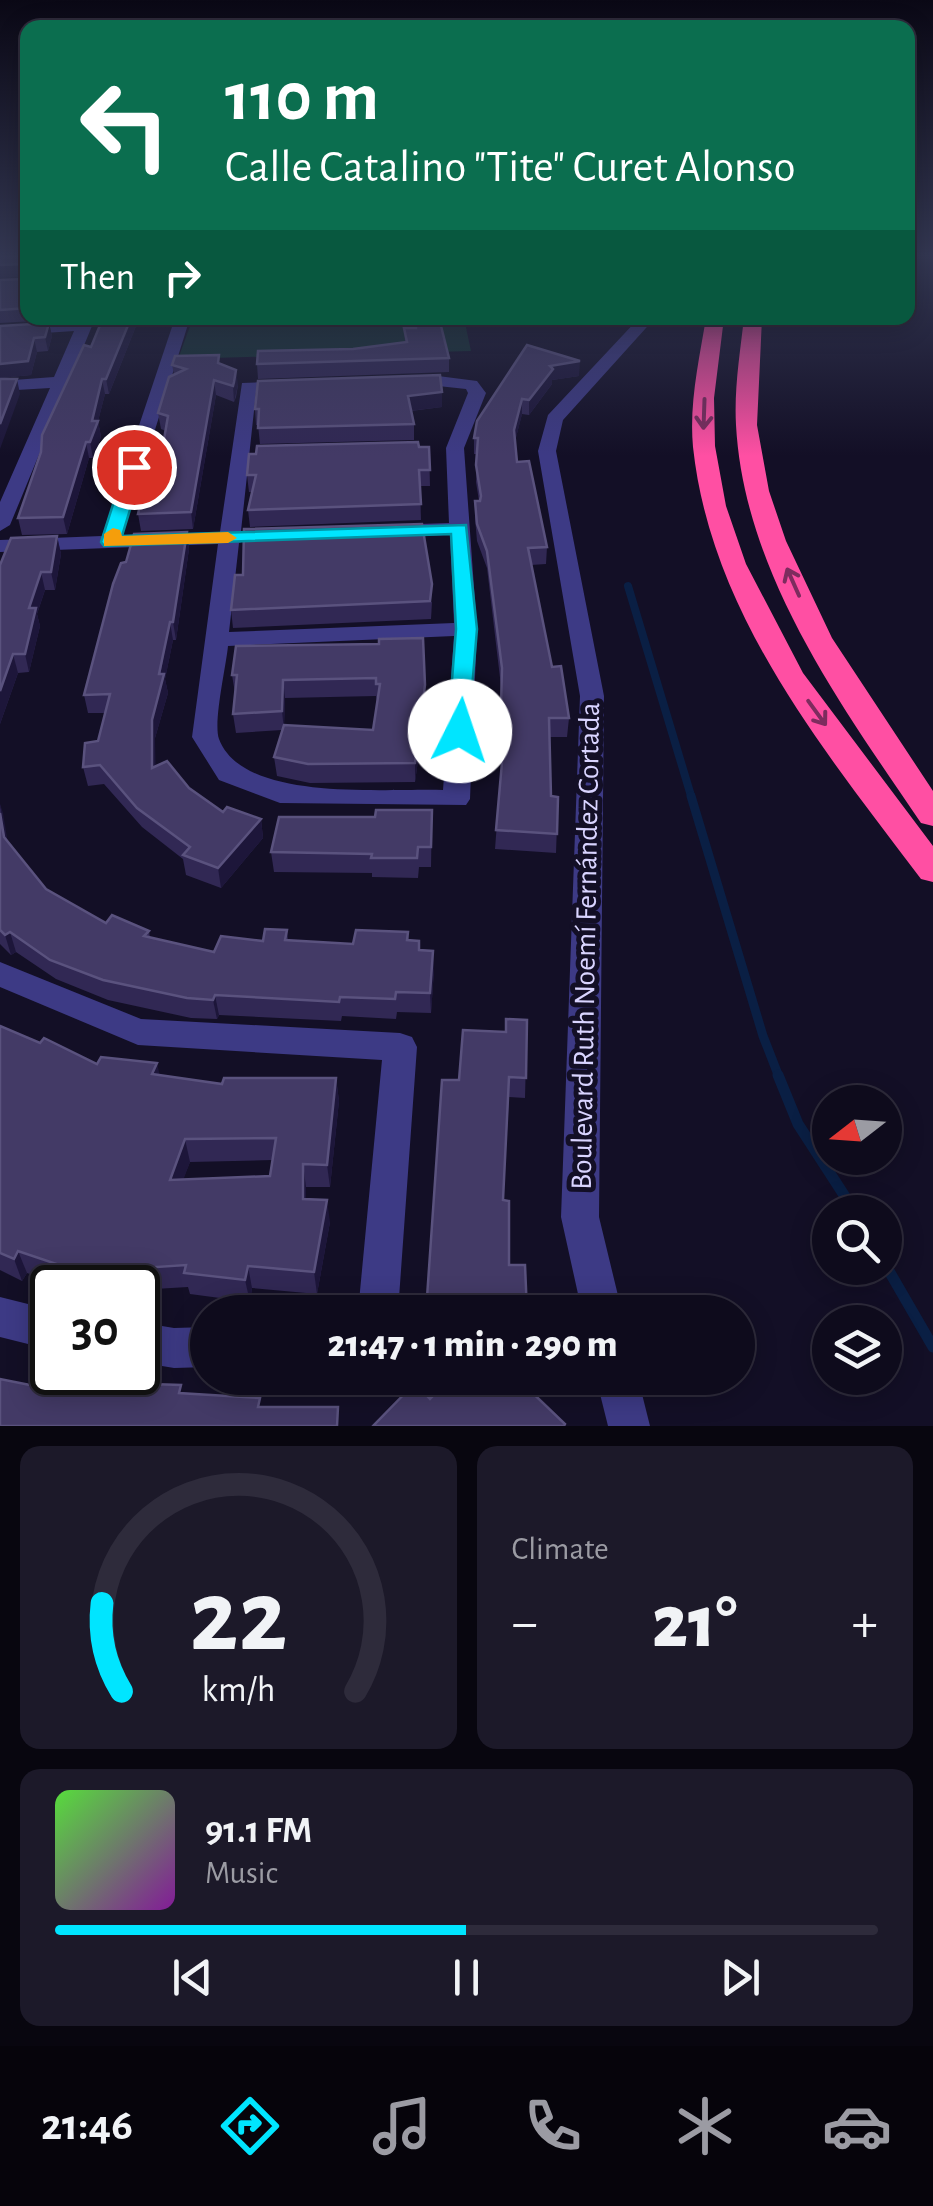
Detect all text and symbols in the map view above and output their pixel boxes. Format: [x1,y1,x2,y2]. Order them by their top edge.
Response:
icon: left [60,60,190,190]
text: 110 m [225,63,379,133]
text: Calle Catalino "Tite" Curet Alonso [225,145,796,190]
icon: right [155,250,210,305]
text: Then [60,259,135,297]
one-way arrow [694,398,713,430]
pin [92,425,177,510]
icon: arrive [107,440,162,495]
one-way arrow [783,567,801,598]
position arrow [408,679,512,783]
one-way arrow [806,698,827,726]
street label: Boulevard Ruth Noemí Fernández Cortada [567,702,605,1190]
north arrow [812,1085,902,1175]
map controls [812,1085,902,1395]
button: search [812,1195,902,1285]
speed limit sign: 30 [30,1265,160,1395]
button: layers [812,1305,902,1395]
text: 21:47 · 1 min · 290 m [327,1326,618,1364]
text: Climate [512,1533,609,1565]
text: 22 [189,1566,287,1670]
text: 21° [652,1586,737,1661]
text: − [512,1596,538,1651]
text: + [852,1596,878,1651]
text: km/h [201,1672,275,1708]
text: 91.1 FM [205,1812,312,1850]
text: Music [205,1857,278,1889]
icon: previous [165,1950,220,2005]
icon: pause [439,1950,494,2005]
icon: next [713,1950,768,2005]
icon: directions [215,2091,285,2161]
icon: music [367,2091,437,2161]
icon: phone [518,2091,588,2161]
icon: climate [670,2091,740,2161]
icon: car [822,2091,892,2161]
text: 21:46 [41,2103,133,2148]

